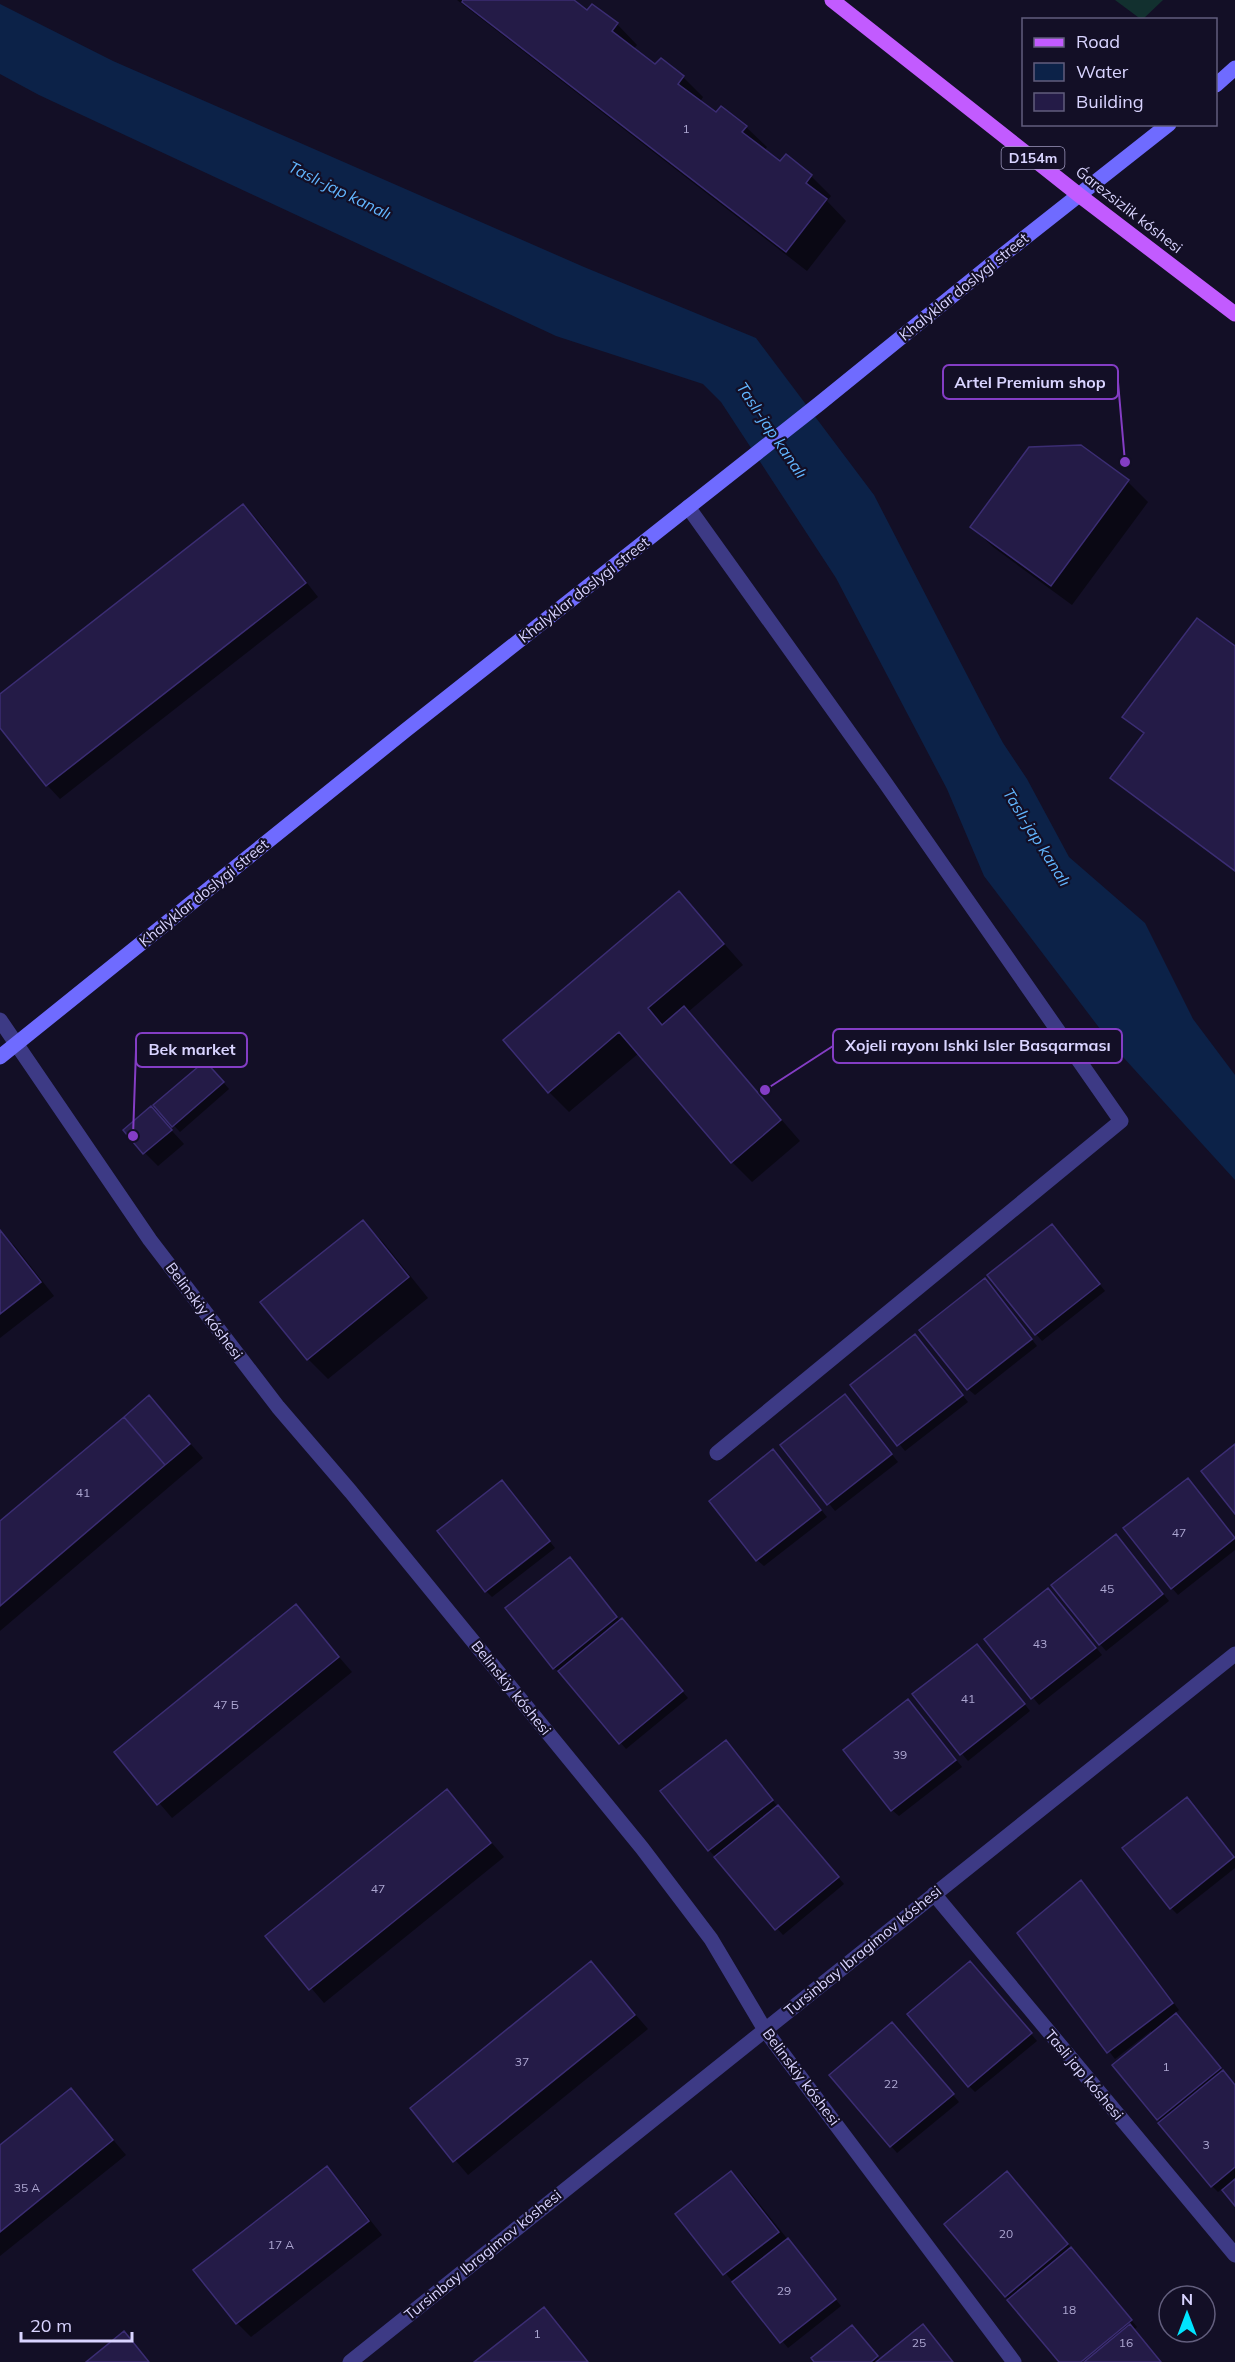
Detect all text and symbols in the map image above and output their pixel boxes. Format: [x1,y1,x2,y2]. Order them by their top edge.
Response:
legend [1022,18,1217,126]
text: Road [1076,30,1120,53]
text: Water [1076,60,1129,83]
text: Building [1076,90,1144,113]
house number: 1 [682,121,690,136]
road number: D154m [1002,147,1064,169]
water label: Taslı-jap kanalı [285,156,395,224]
street label: Ǵarezsizlik kóshesi [1072,162,1186,257]
street label: Khalyklar doslygi street [895,229,1032,345]
callout: Artel Premium shop [943,365,1118,399]
text: Artel Premium shop [954,372,1106,392]
water label: Taslı-jap kanalı [732,378,812,482]
street label: Khalyklar doslygi street [514,533,653,647]
water label: Taslı-jap kanalı [999,784,1075,890]
street label: Khalyklar doslygi street [135,835,272,951]
callout: Xojeli rayonı Ishki Isler Basqarması [833,1029,1122,1063]
callout: Bek market [136,1033,247,1067]
text: Xojeli rayonı Ishki Isler Basqarması [844,1035,1111,1055]
text: Bek market [148,1039,236,1059]
street label: Belinskiy kóshesi [162,1258,247,1363]
house number: 41 [76,1485,90,1500]
house number: 47 [1172,1525,1186,1540]
house number: 45 [1100,1581,1114,1596]
street label: Belinskiy kóshesi [467,1636,555,1739]
house number: 43 [1033,1636,1047,1651]
house number: 41 [961,1691,975,1706]
house number: 47 Б [213,1697,239,1712]
house number: 39 [893,1747,907,1762]
house number: 47 [371,1881,385,1896]
street label: Tursinbay Ibragimov kóshesi [780,1881,945,2020]
street label: Belinskiy kóshesi [759,2024,844,2129]
street label: Tasli jap kóshesi [1041,2026,1128,2124]
house number: 37 [515,2054,529,2069]
house number: 1 [1162,2059,1170,2074]
house number: 22 [884,2076,898,2091]
house number: 3 [1202,2137,1210,2152]
house number: 35 А [14,2180,40,2195]
street label: Tursinbay Ibragimov kóshesi [400,2185,565,2324]
house number: 20 [999,2226,1013,2241]
house number: 17 А [268,2237,294,2252]
house number: 29 [777,2283,791,2298]
north arrow [1157,2284,1217,2344]
text: N [1181,2289,1193,2309]
house number: 18 [1062,2302,1076,2317]
scale bar [21,2305,132,2343]
text: 20 m [30,2314,72,2337]
house number: 1 [533,2326,541,2341]
house number: 25 [912,2335,926,2350]
house number: 16 [1119,2335,1133,2350]

